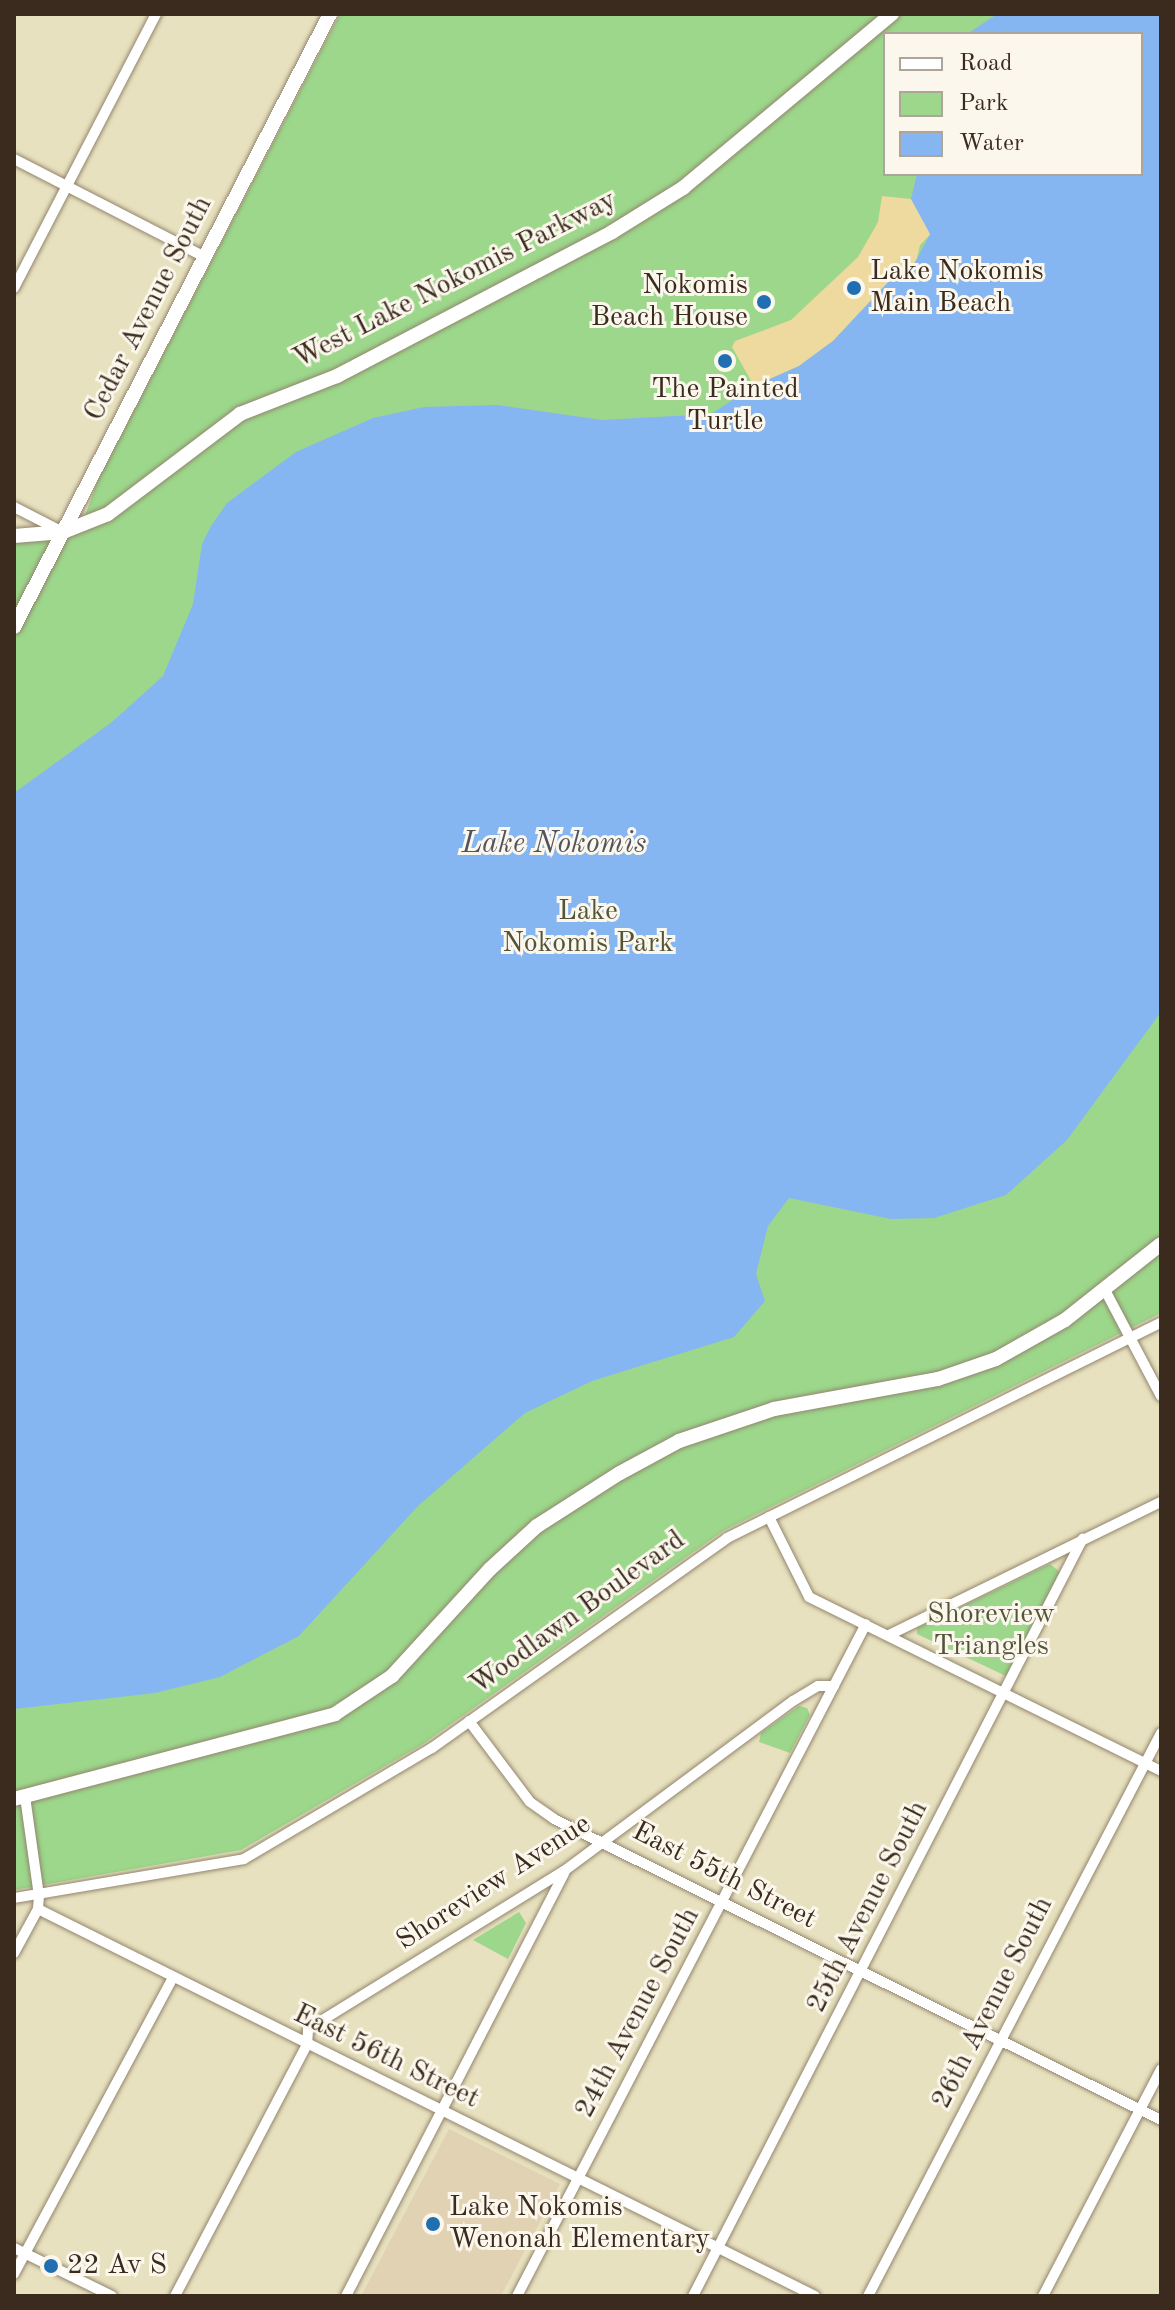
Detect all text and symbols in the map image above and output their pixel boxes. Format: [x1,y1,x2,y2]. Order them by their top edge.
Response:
legend [883,32,1143,176]
text: Road [959,52,1012,76]
text: Park [959,92,1008,116]
text: Water [959,132,1024,156]
street label: West Lake Nokomis Parkway [288,184,622,376]
street label: Cedar Avenue South [78,191,220,427]
place label: Lake Nokomis Main Beach [870,255,1044,321]
place label: Nokomis Beach House [591,269,748,335]
marker: Lake Nokomis Main Beach [845,279,863,297]
marker: Nokomis Beach House [755,293,773,311]
marker: The Painted Turtle [716,352,734,370]
place label: The Painted Turtle [651,373,799,439]
water label: Lake Nokomis [462,826,646,862]
park label: Lake Nokomis Park [502,895,674,961]
street label: Woodlawn Boulevard [464,1524,692,1702]
park label: Shoreview Triangles [927,1598,1055,1664]
street label: 25th Avenue South [800,1795,936,2019]
street label: Shoreview Avenue [391,1808,597,1958]
street label: East 55th Street [626,1815,822,1937]
street label: 26th Avenue South [925,1891,1061,2115]
street label: 24th Avenue South [568,1902,708,2124]
street label: East 56th Street [288,1998,484,2116]
place label: Lake Nokomis Wenonah Elementary [449,2191,710,2257]
marker: Lake Nokomis Wenonah Elementary [424,2215,442,2233]
place label: 22 Av S [67,2249,167,2283]
marker: 22 Av S [42,2257,60,2275]

